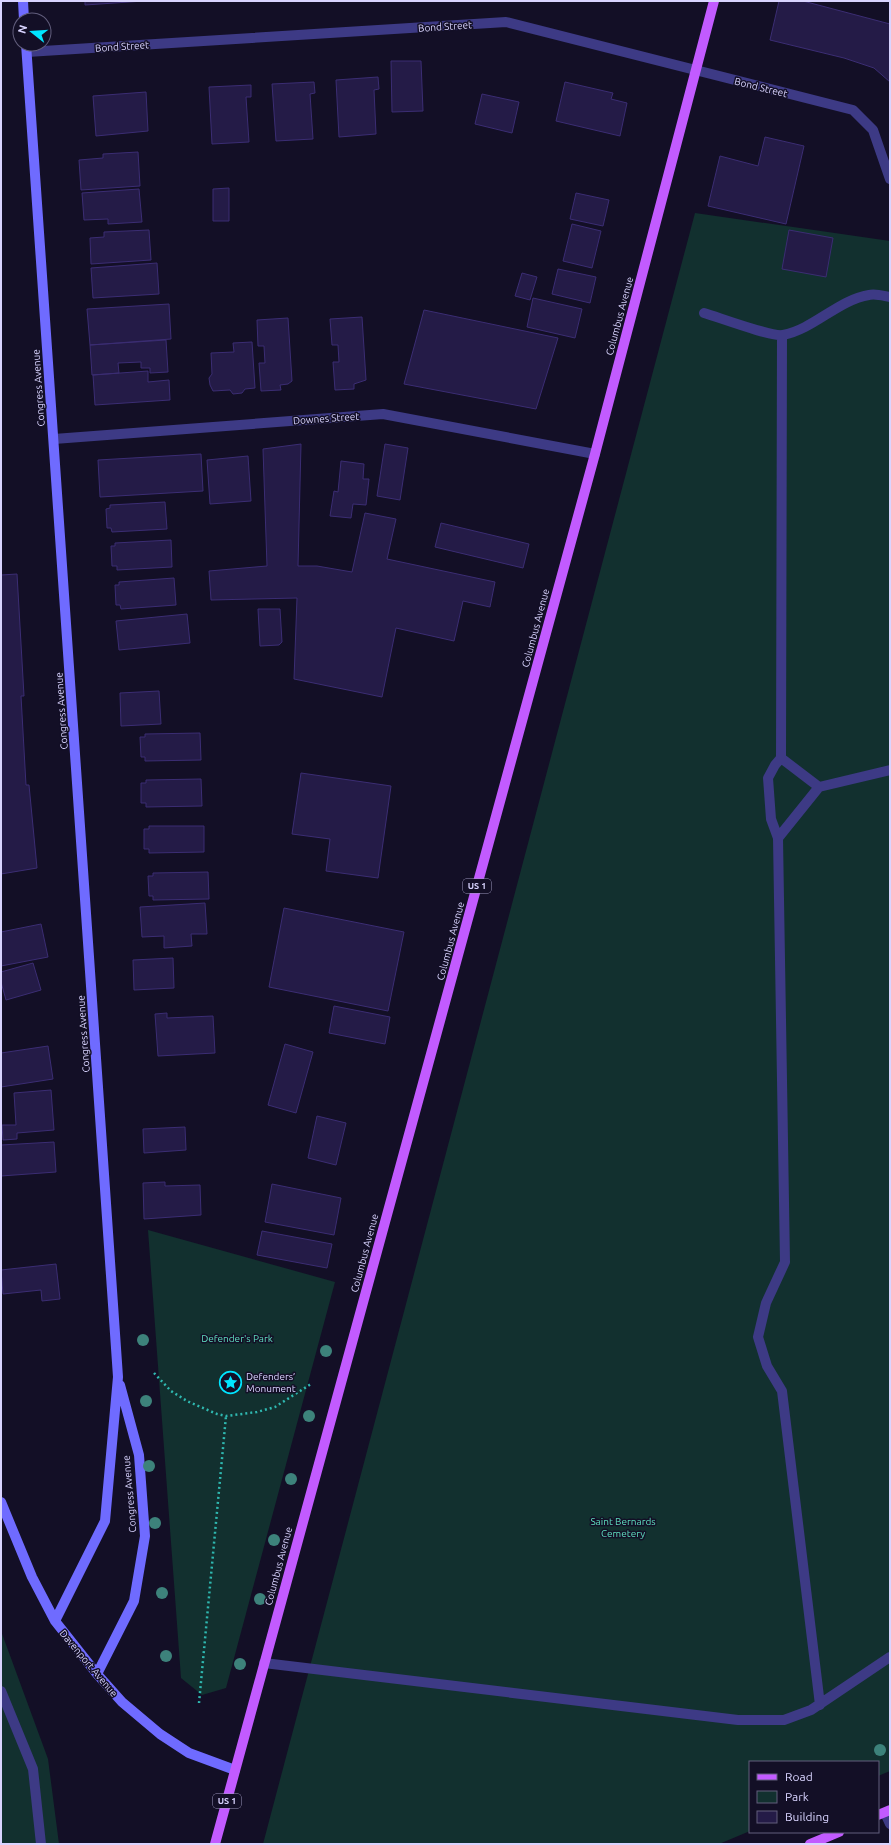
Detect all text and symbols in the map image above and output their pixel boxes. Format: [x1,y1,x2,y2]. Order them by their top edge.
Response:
north arrow [12,12,52,52]
street label: Bond Street [418,19,472,34]
text: N [15,23,29,35]
street label: Bond Street [95,39,149,54]
street label: Bond Street [733,76,788,99]
street label: Columbus Avenue [604,276,635,357]
street label: Congress Avenue [30,349,47,427]
street label: Downes Street [293,411,360,426]
street label: Columbus Avenue [520,588,551,669]
street label: Congress Avenue [53,672,70,750]
road number: US 1 [463,879,491,893]
street label: Columbus Avenue [435,901,466,982]
street label: Congress Avenue [75,995,92,1073]
street label: Columbus Avenue [349,1213,380,1294]
park label: Defender's Park [201,1333,273,1344]
place icon: Defenders’ Monument [217,1369,243,1395]
place label: Defenders’ Monument [246,1371,296,1394]
street label: Congress Avenue [121,1455,138,1533]
park label: Saint Bernards Cemetery [590,1516,656,1539]
street label: Columbus Avenue [263,1526,294,1607]
street label: Davenport Avenue [58,1628,120,1699]
legend [749,1761,879,1833]
text: Road [785,1770,813,1783]
text: Park [785,1790,809,1803]
road number: US 1 [213,1794,241,1808]
text: Building [785,1810,829,1823]

